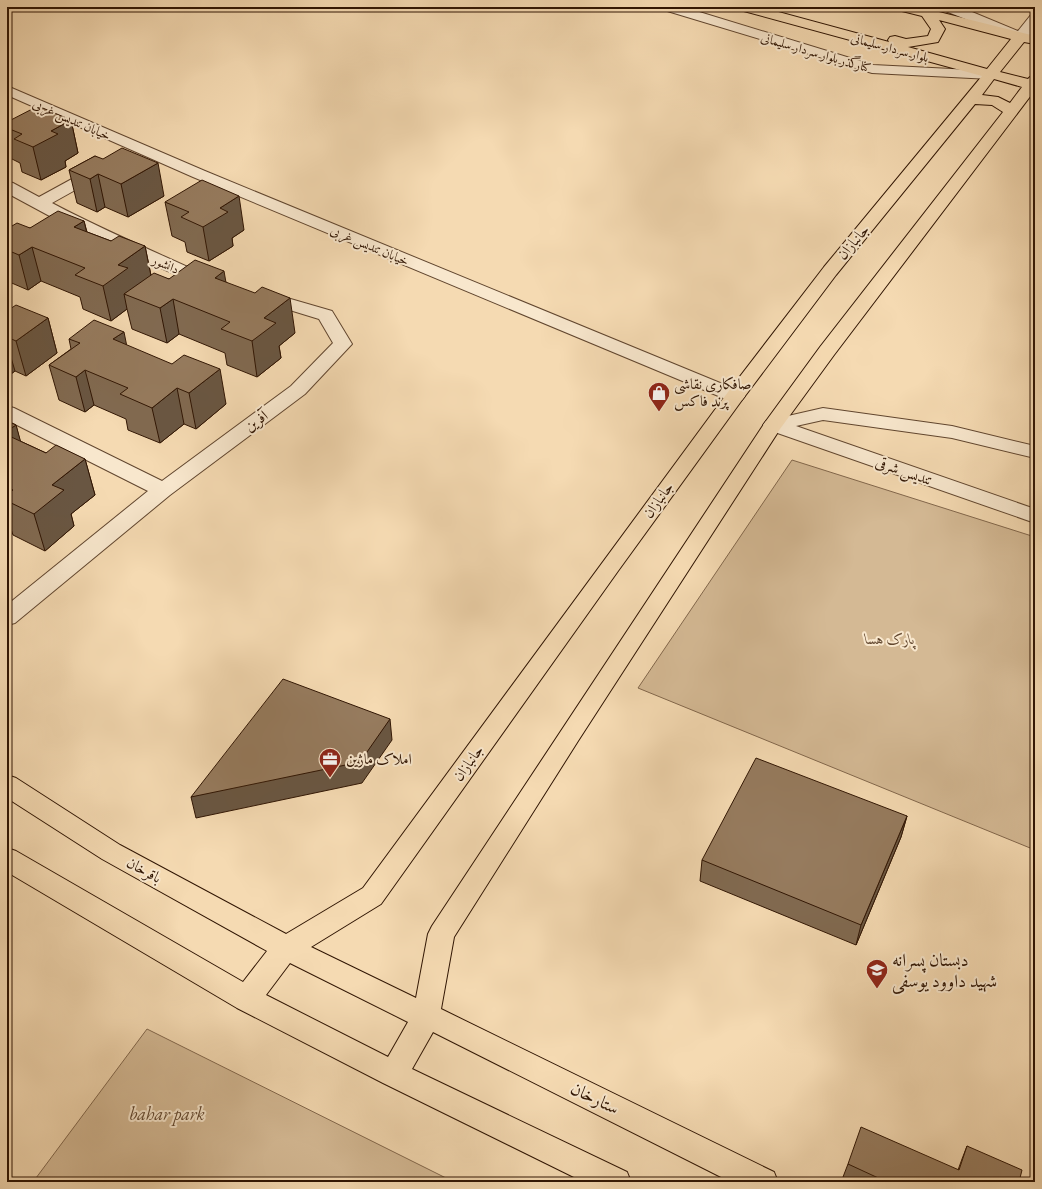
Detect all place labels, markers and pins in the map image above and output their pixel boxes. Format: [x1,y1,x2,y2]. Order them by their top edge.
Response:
place label: صافکاری نقاشی پرند فاکس [674,374,752,411]
shop icon: صافکاری نقاشی پرند فاکس [646,380,672,413]
office icon: املاک ماژین [317,746,343,779]
place label: املاک ماژین [346,749,412,768]
place label: دبستان پسرانه شهید داوود یوسفی [892,948,997,994]
school or university icon: دبستان پسرانه شهید داوود یوسفی [864,957,890,990]

